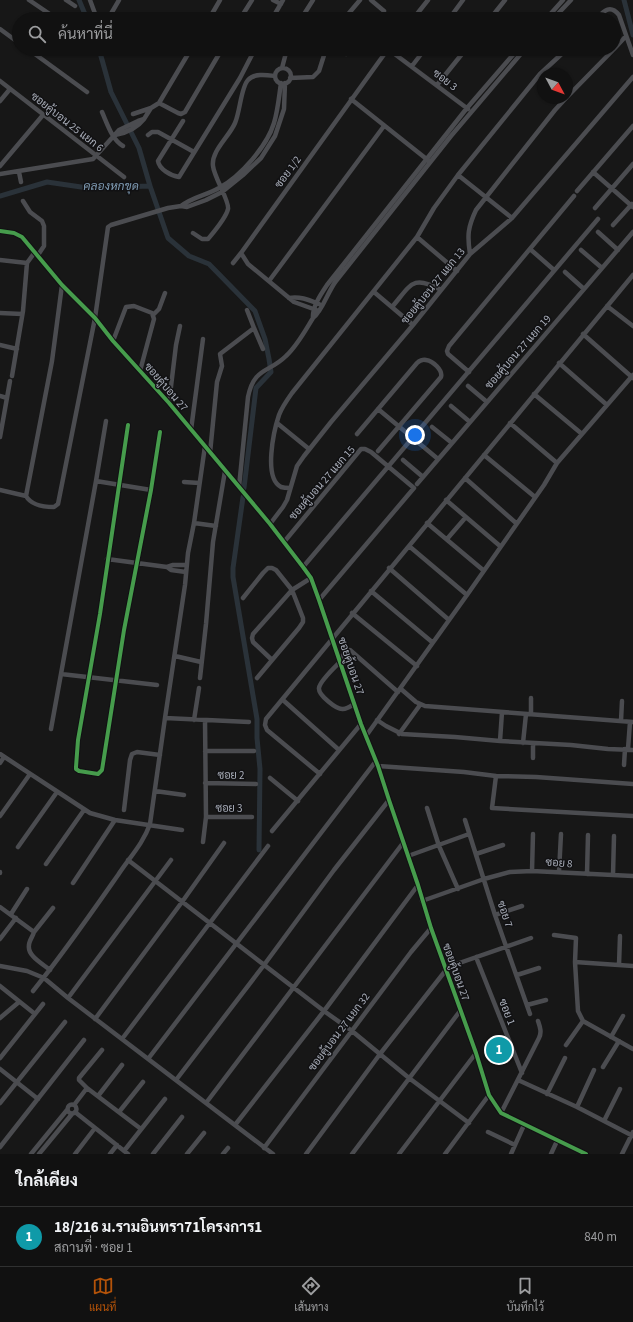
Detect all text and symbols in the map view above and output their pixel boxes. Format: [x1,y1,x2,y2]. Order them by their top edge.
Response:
search box [12,12,621,56]
icon: search [26,23,48,45]
text: ค้นหาที่นี่ [58,24,113,45]
street label: ซอย 3 [430,66,460,94]
north arrow [537,68,573,104]
street label: ซอยคู้บอน 25 แยก 6 [27,89,107,156]
street label: ซอย 1/2 [271,153,305,191]
water label: คลองหกขุด [83,178,139,195]
street label: ซอยคู้บอน 27 แยก 13 [398,245,468,327]
street label: ซอยคู้บอน 27 แยก 19 [481,312,555,392]
street label: ซอยคู้บอน 27 [141,359,191,415]
your location [405,425,425,445]
street label: ซอยคู้บอน 27 แยก 15 [285,443,359,523]
street label: ซอยคู้บอน 27 [334,635,368,697]
street label: ซอย 2 [217,768,245,783]
street label: ซอย 3 [215,801,243,816]
street label: ซอย 8 [545,855,574,871]
street label: ซอย 7 [493,899,517,929]
street label: ซอยคู้บอน 27 [439,941,473,1003]
street label: ซอยคู้บอน 27 แยก 32 [305,990,373,1074]
street label: ซอย 1 [495,997,519,1027]
pin: 1 [486,1035,512,1065]
text: ใกล้เคียง [16,1169,78,1193]
text: 18/216 ม.รามอินทรา71โครงการ1 [54,1217,262,1238]
text: 1 [26,1228,32,1246]
text: 840 m [584,1228,617,1246]
text: สถานที่ · ซอย 1 [54,1239,133,1257]
tab: แผนที่ [89,1275,116,1315]
tab: เส้นทาง [294,1275,329,1315]
tab: บันทึกไว้ [506,1275,544,1315]

